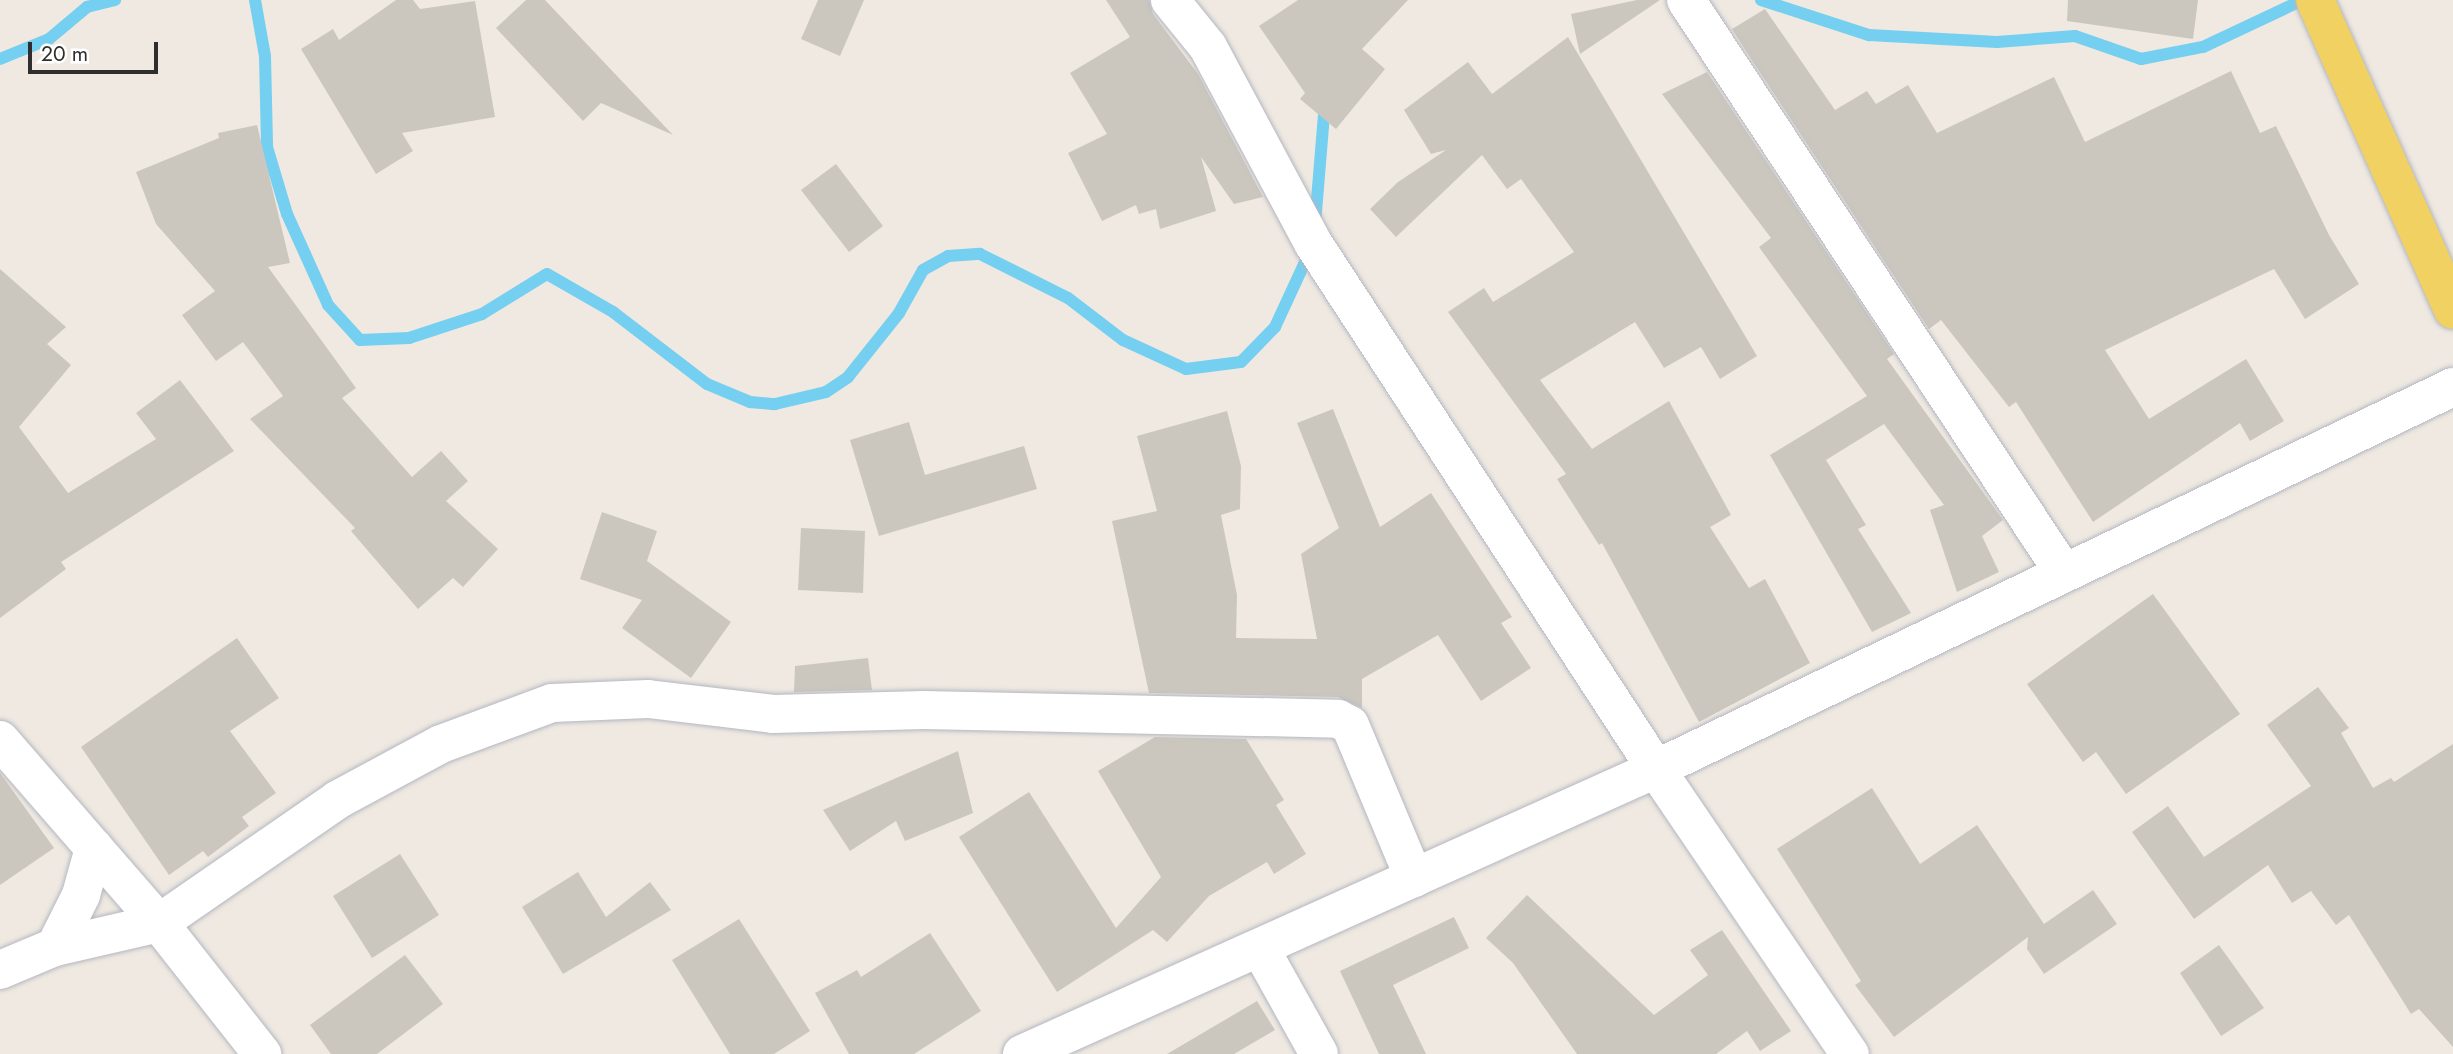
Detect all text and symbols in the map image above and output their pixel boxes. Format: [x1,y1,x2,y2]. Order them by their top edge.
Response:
scale bar [32,28,161,72]
text: 20 m [41,39,88,69]

